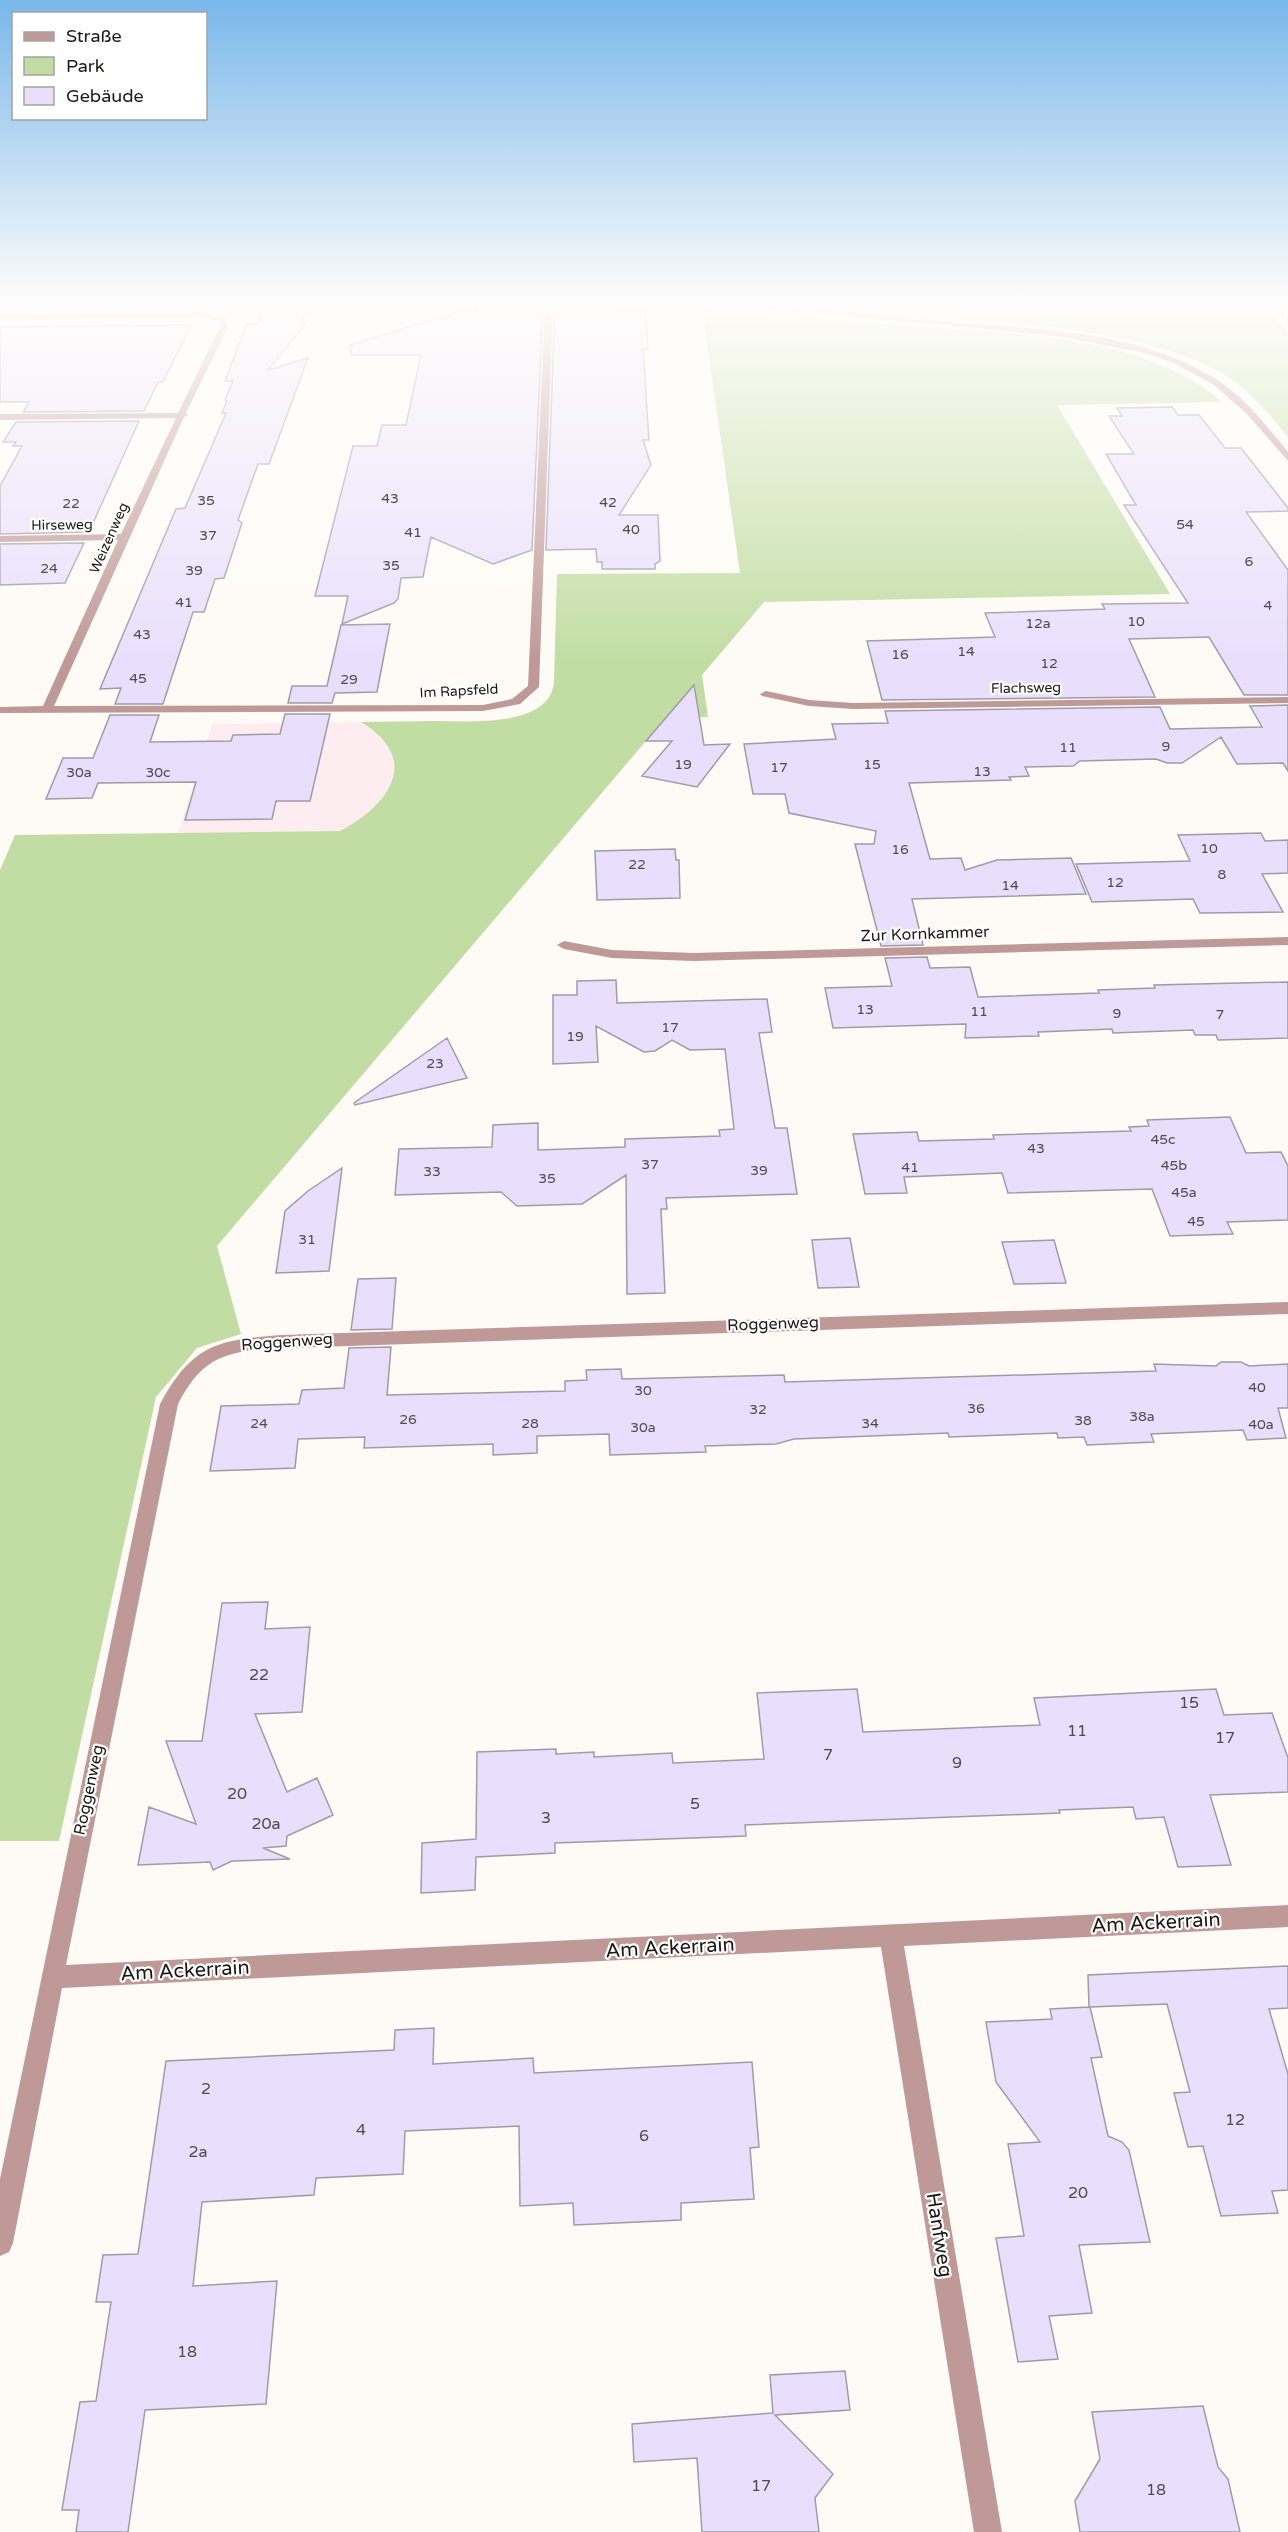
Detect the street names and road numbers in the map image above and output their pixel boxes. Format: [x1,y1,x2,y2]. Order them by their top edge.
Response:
street label: Weizenweg [86,500,132,576]
street label: Hirseweg [31,516,93,534]
street label: Flachsweg [991,679,1061,697]
street label: Im Rapsfeld [419,680,499,702]
street label: Zur Kornkammer [860,922,991,946]
street label: Roggenweg [727,1312,819,1336]
street label: Roggenweg [241,1329,333,1355]
street label: Roggenweg [70,1743,108,1837]
street label: Am Ackerrain [1091,1908,1221,1938]
street label: Am Ackerrain [605,1933,735,1963]
street label: Am Ackerrain [120,1956,250,1986]
street label: Hanfweg [920,2191,958,2279]

